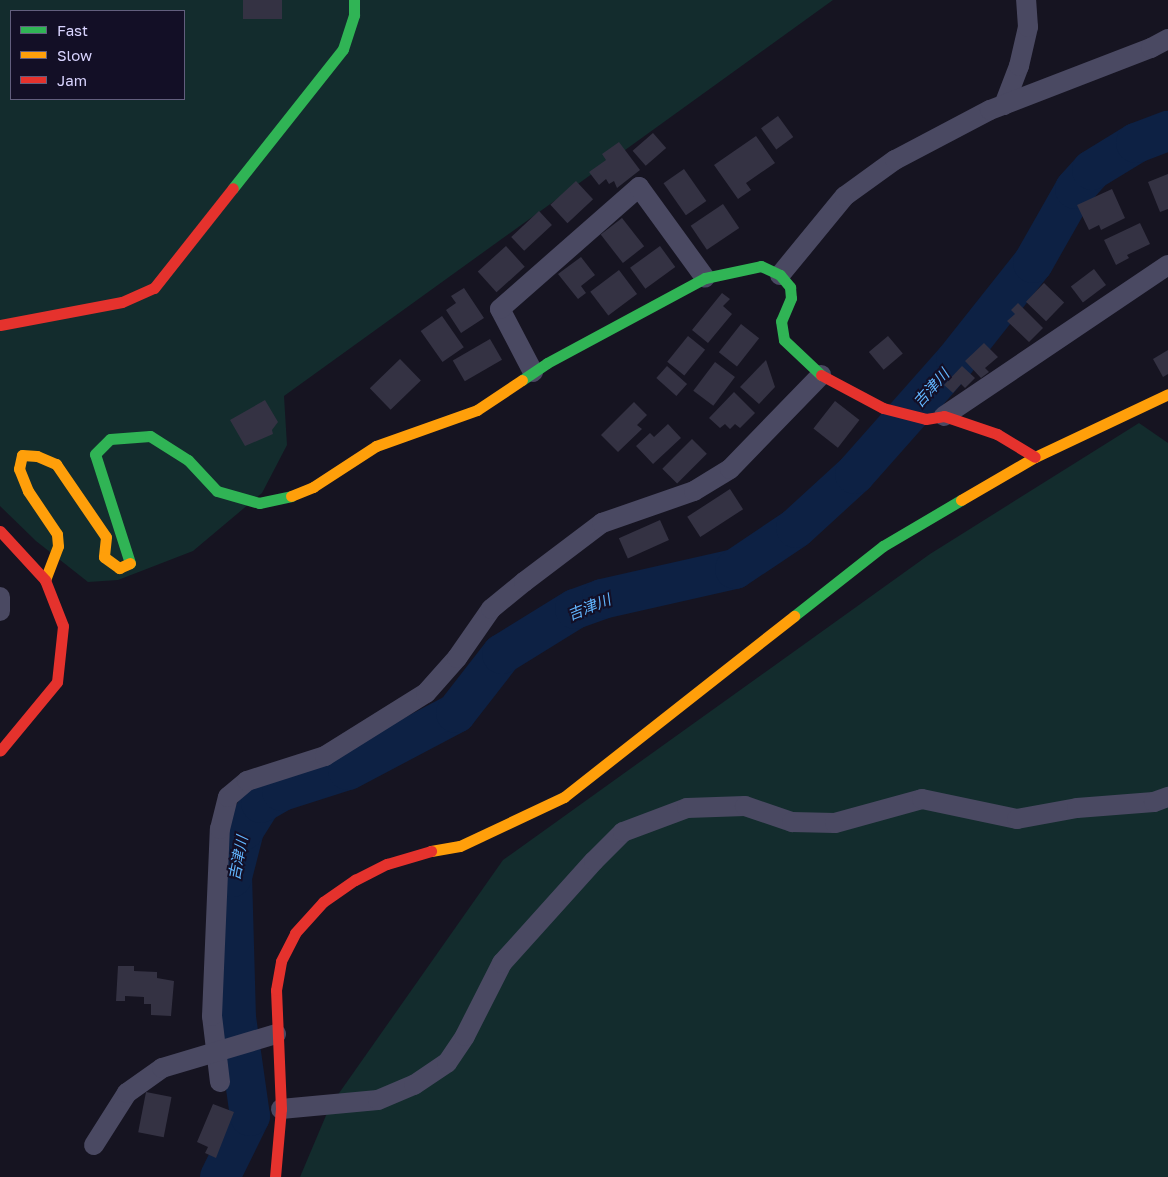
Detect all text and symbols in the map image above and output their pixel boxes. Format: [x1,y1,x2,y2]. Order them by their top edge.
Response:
legend [10,10,185,100]
text: Fast [57,21,88,39]
text: Slow [57,46,92,64]
text: Jam [57,71,87,89]
water label: 吉津川 [909,365,953,411]
water label: 吉津川 [565,590,613,624]
water label: 吉津川 [225,834,251,882]

